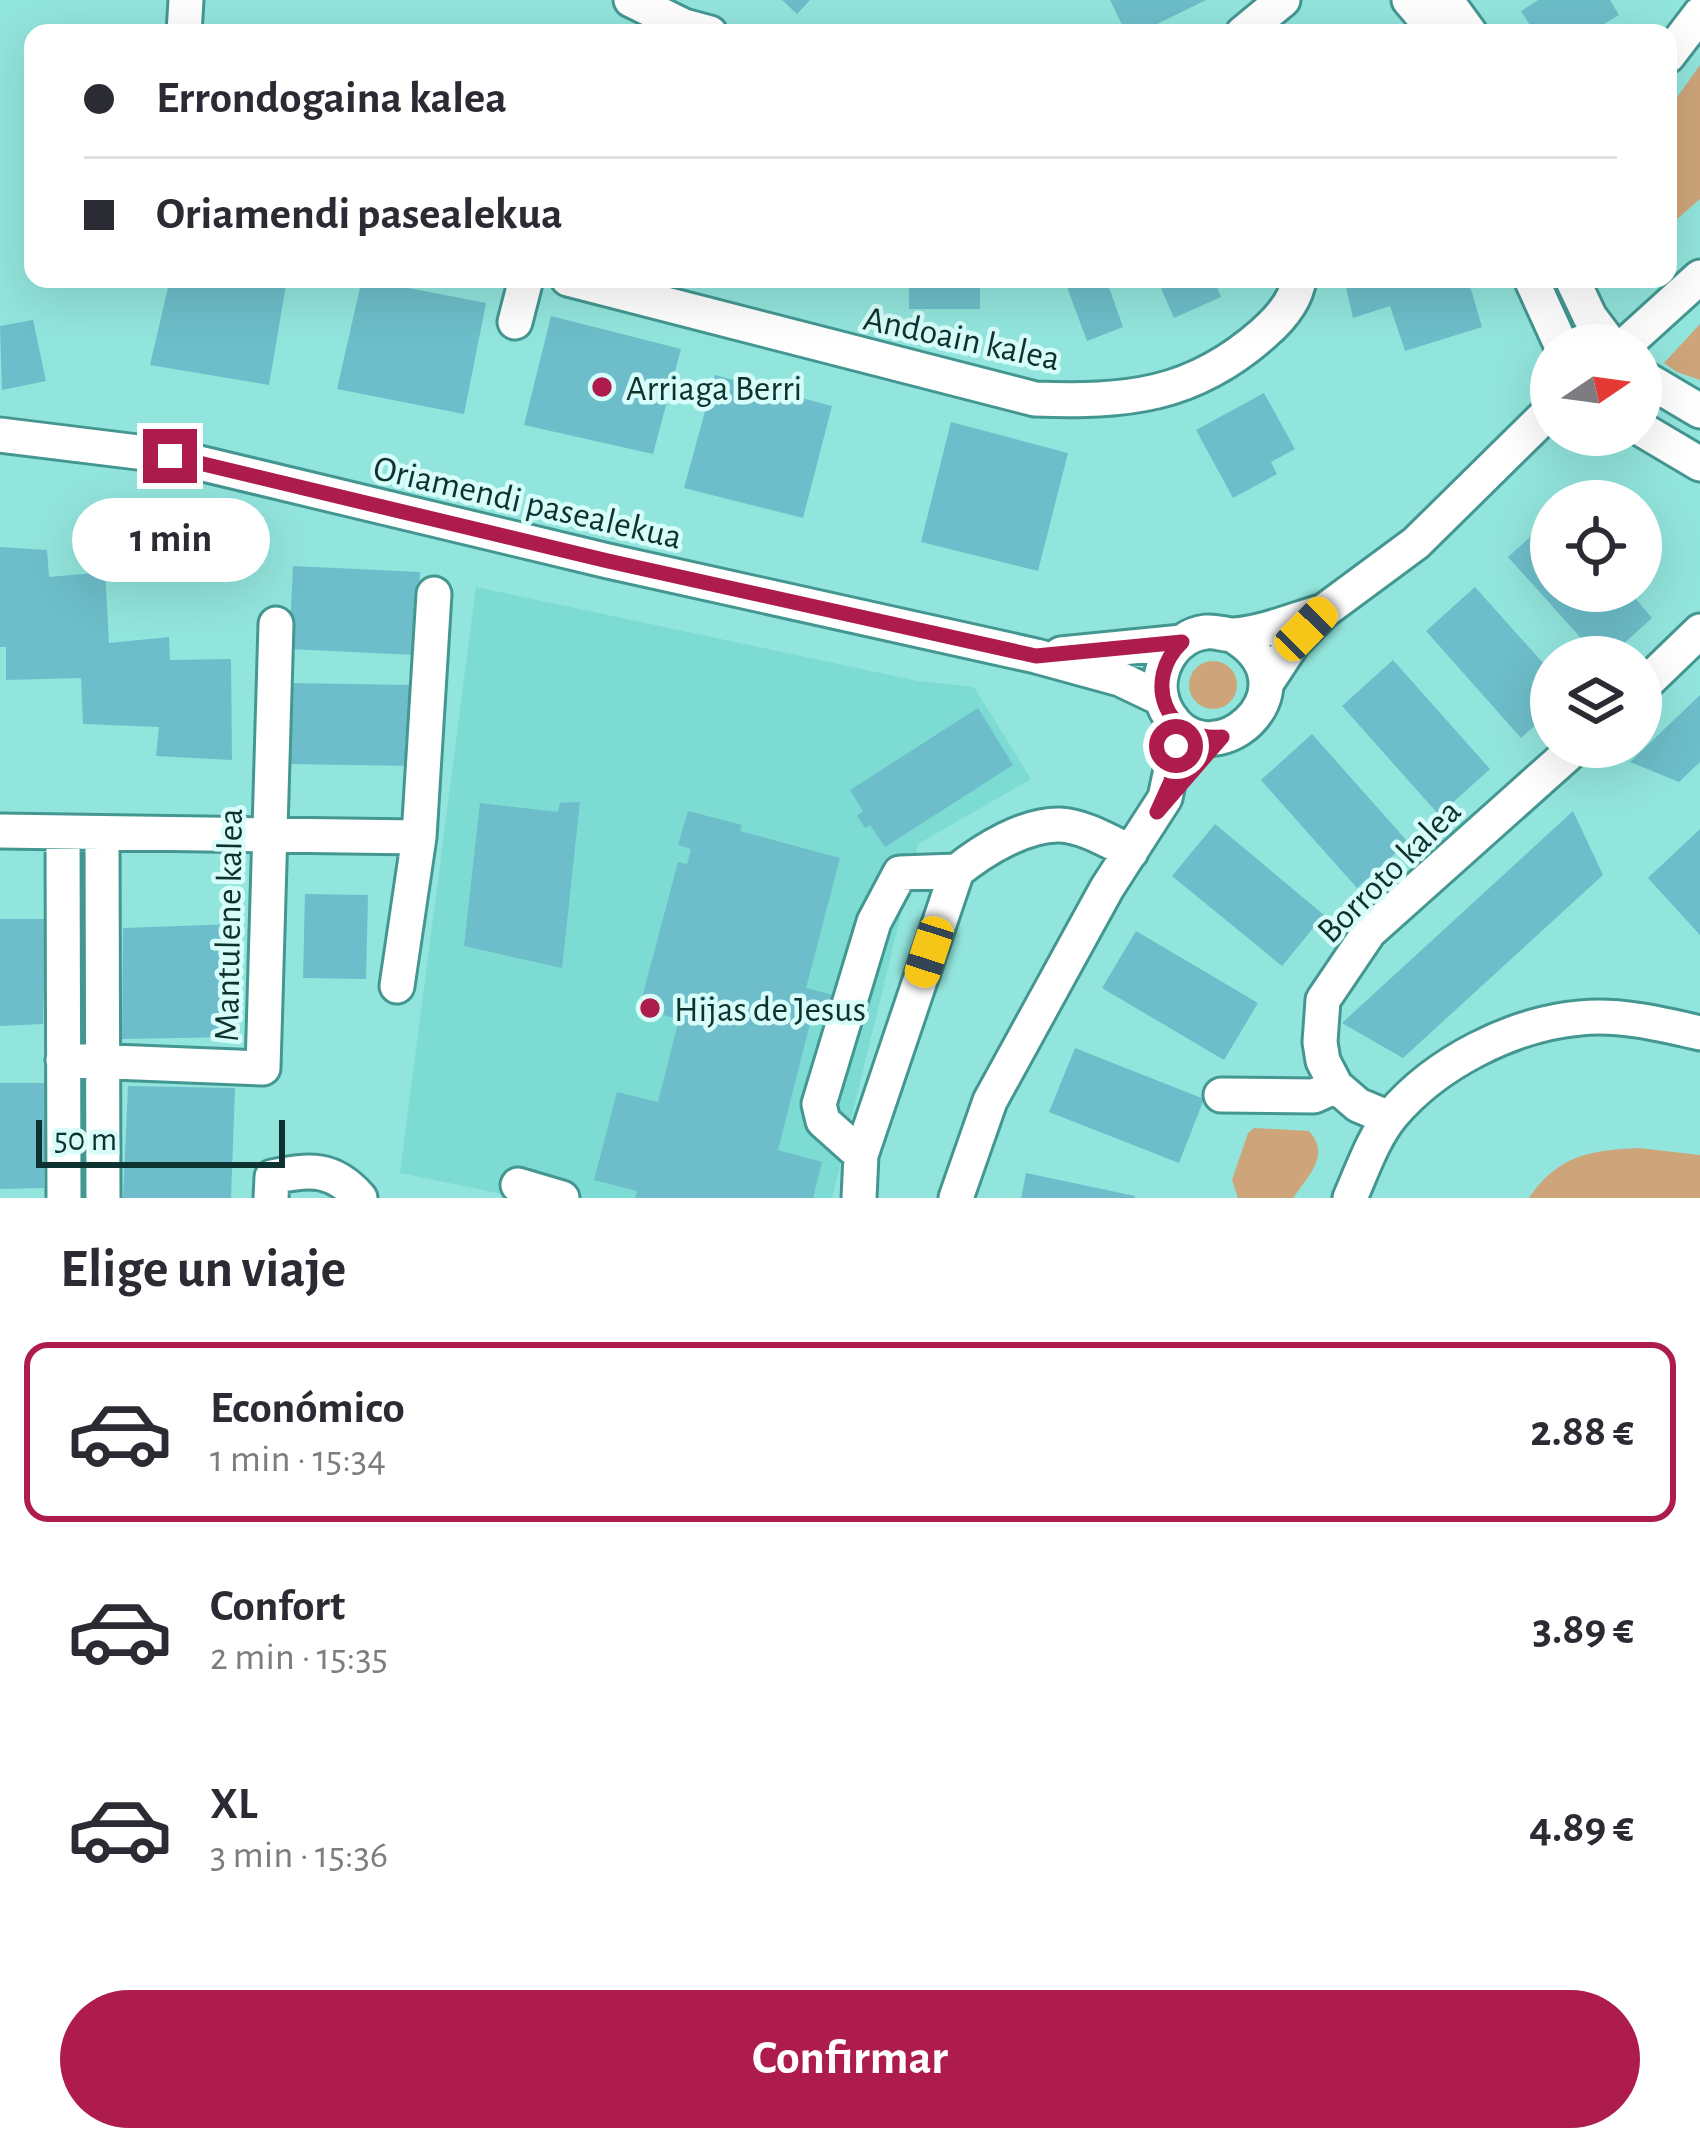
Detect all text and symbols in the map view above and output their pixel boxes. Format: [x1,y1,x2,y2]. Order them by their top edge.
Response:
text: Errondogaina kalea [156,76,507,121]
text: Oriamendi pasealekua [156,192,563,237]
street label: Andoain kalea [860,301,1063,377]
north arrow [1530,324,1662,456]
map controls [1530,324,1662,768]
place label: Arriaga Berri [626,371,802,407]
marker: Arriaga Berri [589,374,615,400]
route end [143,429,197,483]
street label: Oriamendi pasealekua [370,450,685,556]
button: locate [1530,480,1662,612]
callout: 1 min [71,498,269,582]
text: 1 min [130,520,212,559]
car [1268,591,1344,667]
button: layers [1530,636,1662,768]
route start [1149,719,1203,773]
street label: Borroto kalea [1311,793,1468,950]
street label: Mantulene kalea [209,808,249,1042]
car [901,912,957,992]
place label: Hijas de Jesus [674,992,866,1028]
marker: Hijas de Jesus [637,995,663,1021]
scale bar [36,1114,285,1167]
text: 50 m [54,1124,117,1157]
text: Elige un viaje [60,1243,346,1297]
icon: car [66,1378,174,1486]
text: Económico [210,1386,405,1431]
text: 2.88 € [1530,1409,1634,1454]
text: 1 min · 15:34 [210,1440,386,1479]
icon: car [66,1576,174,1684]
text: Confort [210,1584,345,1629]
text: 3.89 € [1533,1607,1634,1652]
text: 2 min · 15:35 [210,1638,388,1677]
icon: car [66,1774,174,1882]
text: XL [210,1782,258,1827]
text: 4.89 € [1529,1805,1634,1850]
text: 3 min · 15:36 [210,1836,388,1875]
button: Confirmar [60,1990,1640,2128]

